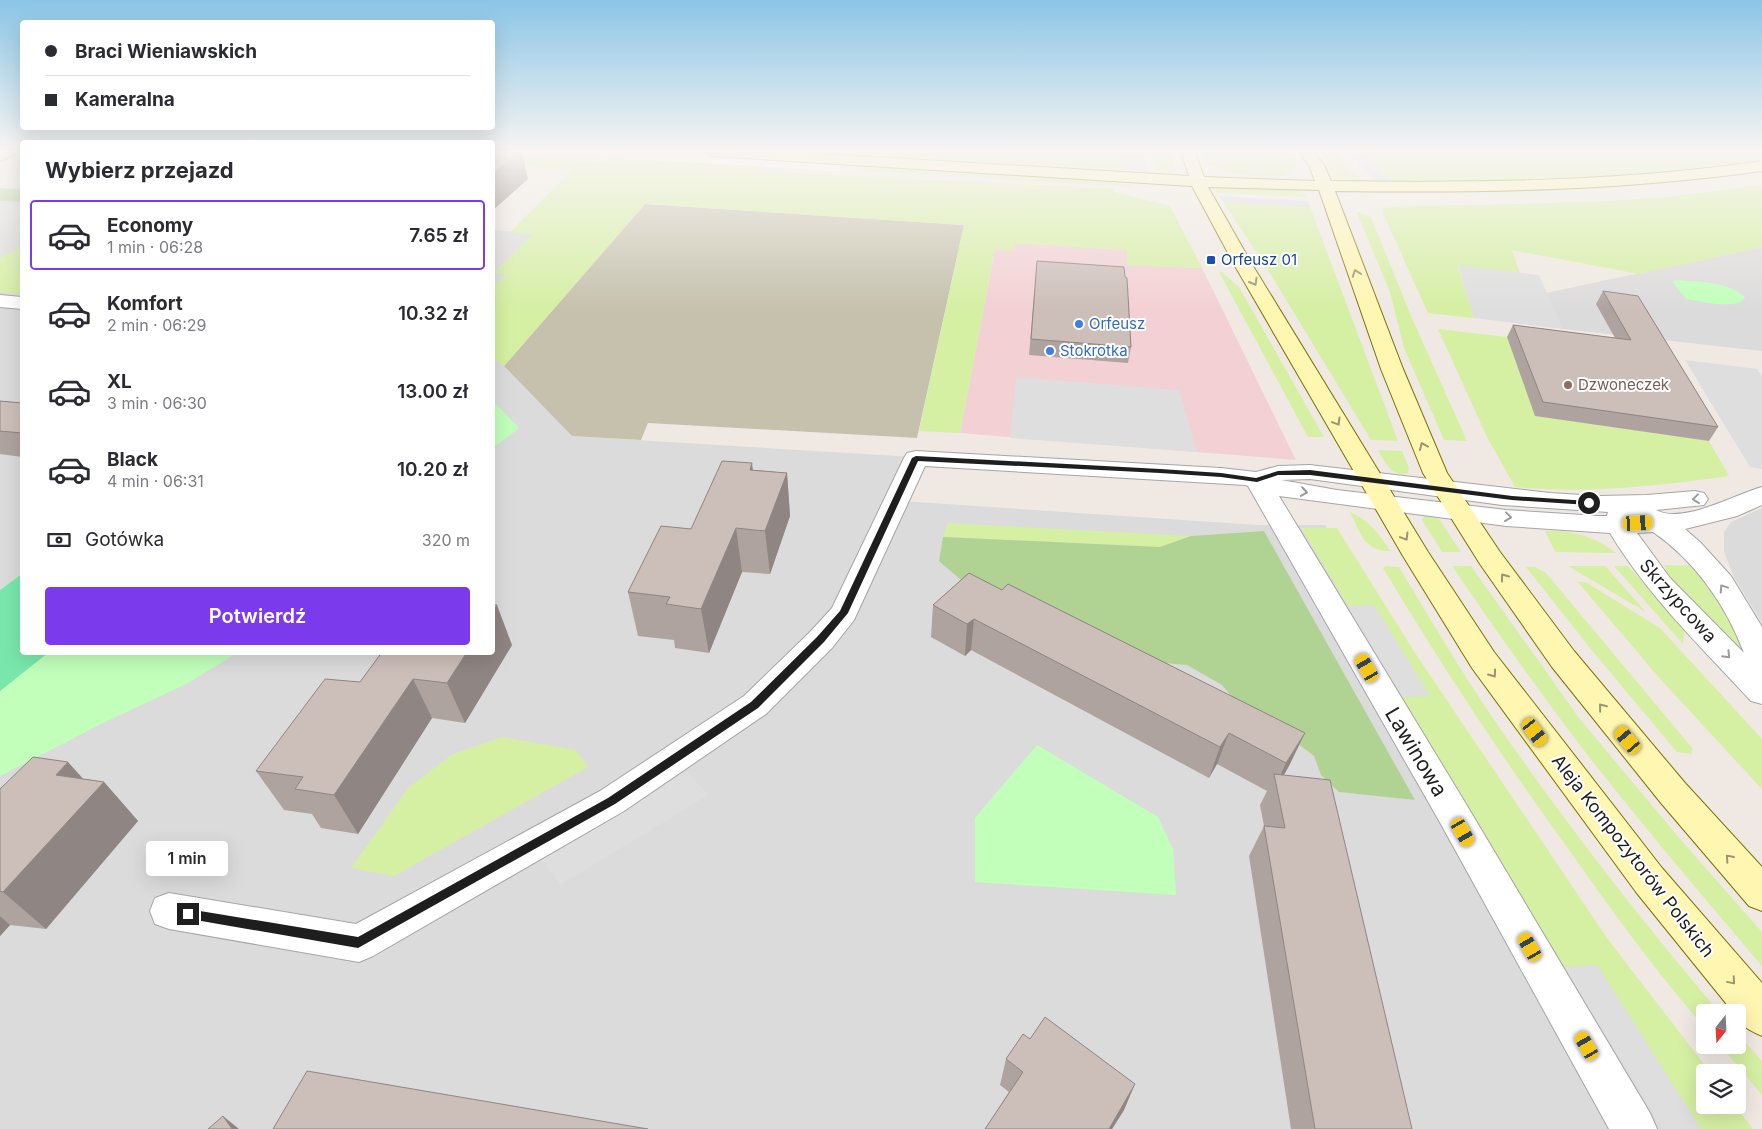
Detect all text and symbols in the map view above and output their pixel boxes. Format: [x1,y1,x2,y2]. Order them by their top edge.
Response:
text: Braci Wieniawskich [75,40,257,63]
text: Kameralna [75,88,175,111]
text: Wybierz przejazd [45,157,234,183]
icon: car [47,213,92,258]
text: Economy [107,214,193,237]
text: 7.65 zł [409,224,468,247]
text: 1 min · 06:28 [107,237,203,257]
place label: Orfeusz 01 [1221,250,1297,269]
marker: Orfeusz 01 [1205,254,1217,266]
one-way arrow [1352,269,1362,278]
one-way arrow [1248,277,1258,286]
icon: car [47,291,92,336]
text: Komfort [107,292,183,315]
text: 10.32 zł [398,302,468,325]
place label: Orfeusz [1089,314,1145,333]
text: 2 min · 06:29 [107,315,207,335]
marker: Orfeusz [1073,318,1085,330]
place label: Stokrotka [1060,341,1128,360]
marker: Stokrotka [1044,345,1056,357]
icon: car [47,369,92,414]
text: XL [107,370,132,393]
place label: Dzwoneczek [1578,375,1670,394]
marker: Dzwoneczek [1562,379,1574,391]
text: 13.00 zł [397,380,468,403]
text: 3 min · 06:30 [107,393,207,413]
one-way arrow [1331,416,1341,425]
one-way arrow [1419,442,1430,451]
icon: car [47,447,92,492]
text: Black [107,448,158,471]
text: 10.20 zł [397,458,468,481]
text: 4 min · 06:31 [107,471,204,491]
one-way arrow [1299,487,1308,497]
route start [1578,492,1600,514]
one-way arrow [1692,493,1700,504]
one-way arrow [1504,511,1512,522]
car [1622,515,1653,531]
icon: cash [45,526,73,554]
text: Gotówka [85,528,164,551]
text: 320 m [422,530,470,550]
one-way arrow [1399,531,1409,540]
street label: Skrzypcowa [1635,555,1721,647]
one-way arrow [1501,573,1510,583]
one-way arrow [1720,584,1729,593]
button: Potwierdź [45,587,470,645]
one-way arrow [1721,650,1730,659]
car [1353,651,1380,685]
one-way arrow [1487,668,1496,677]
street label: Lawinowa [1380,703,1453,801]
one-way arrow [1599,704,1607,713]
car [1519,716,1550,748]
car [1612,724,1643,756]
street label: Aleja Kompozytorów Polskich [1548,750,1719,961]
car [1449,815,1476,849]
callout: 1 min [147,842,229,876]
text: 1 min [167,848,207,868]
one-way arrow [1726,854,1735,863]
route end [177,903,199,925]
car [1516,930,1543,964]
one-way arrow [1726,976,1735,985]
north arrow [1696,1004,1746,1054]
map controls [1696,1004,1746,1114]
car [1573,1029,1600,1063]
button: layers [1696,1064,1746,1114]

